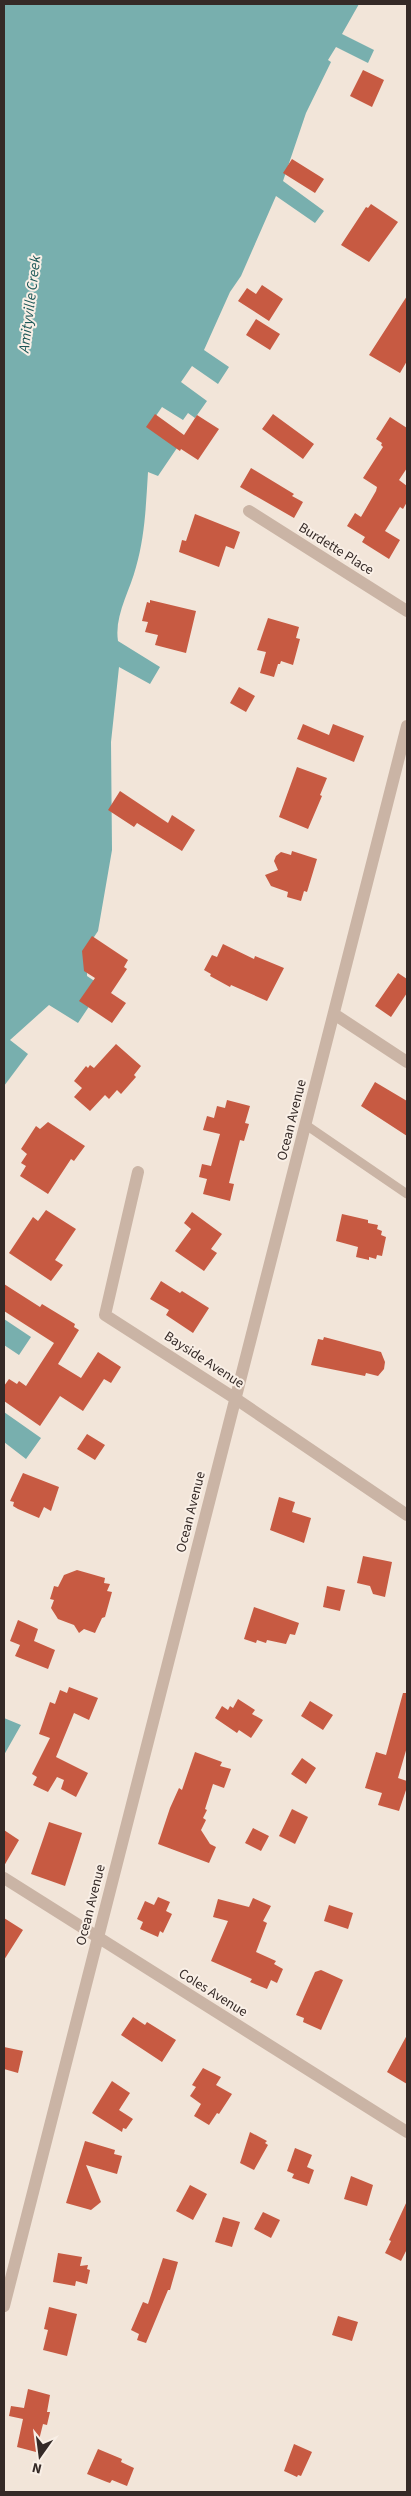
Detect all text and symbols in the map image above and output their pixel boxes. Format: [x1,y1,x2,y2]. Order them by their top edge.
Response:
water label: Amityville Creek [14,254,46,355]
street label: Burdette Place [294,518,378,580]
street label: Ocean Avenue [272,1077,312,1163]
street label: Bayside Avenue [160,1327,248,1393]
street label: Ocean Avenue [171,1469,211,1555]
street label: Ocean Avenue [71,1862,111,1948]
street label: Coles Avenue [175,1964,251,2022]
north arrow [15,2431,65,2481]
text: N [30,2457,44,2478]

